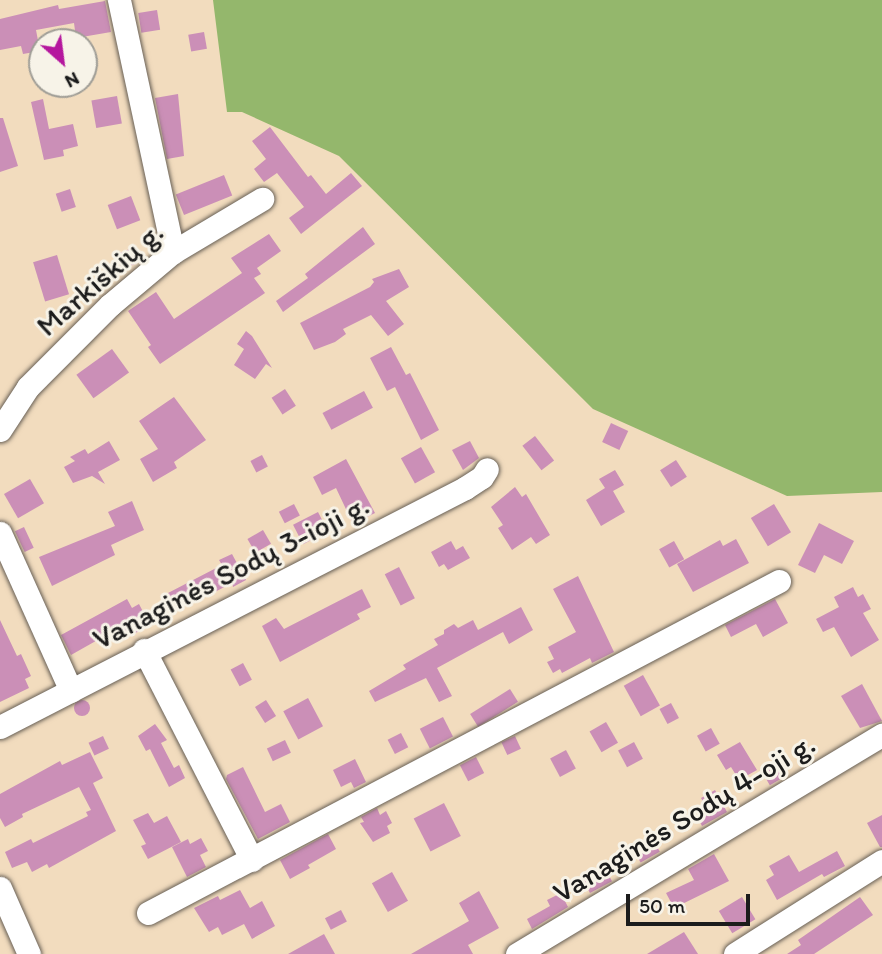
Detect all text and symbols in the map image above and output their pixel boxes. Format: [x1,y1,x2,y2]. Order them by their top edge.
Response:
north arrow [28,28,98,98]
text: N [61,67,83,93]
street label: Markiškių g. [29,214,171,344]
street label: Vanaginės Sodų 3-ioji g. [86,486,376,658]
street label: Vanaginės Sodų 4-oji g. [546,725,822,911]
scale bar [630,880,754,924]
text: 50 m [639,893,685,918]

